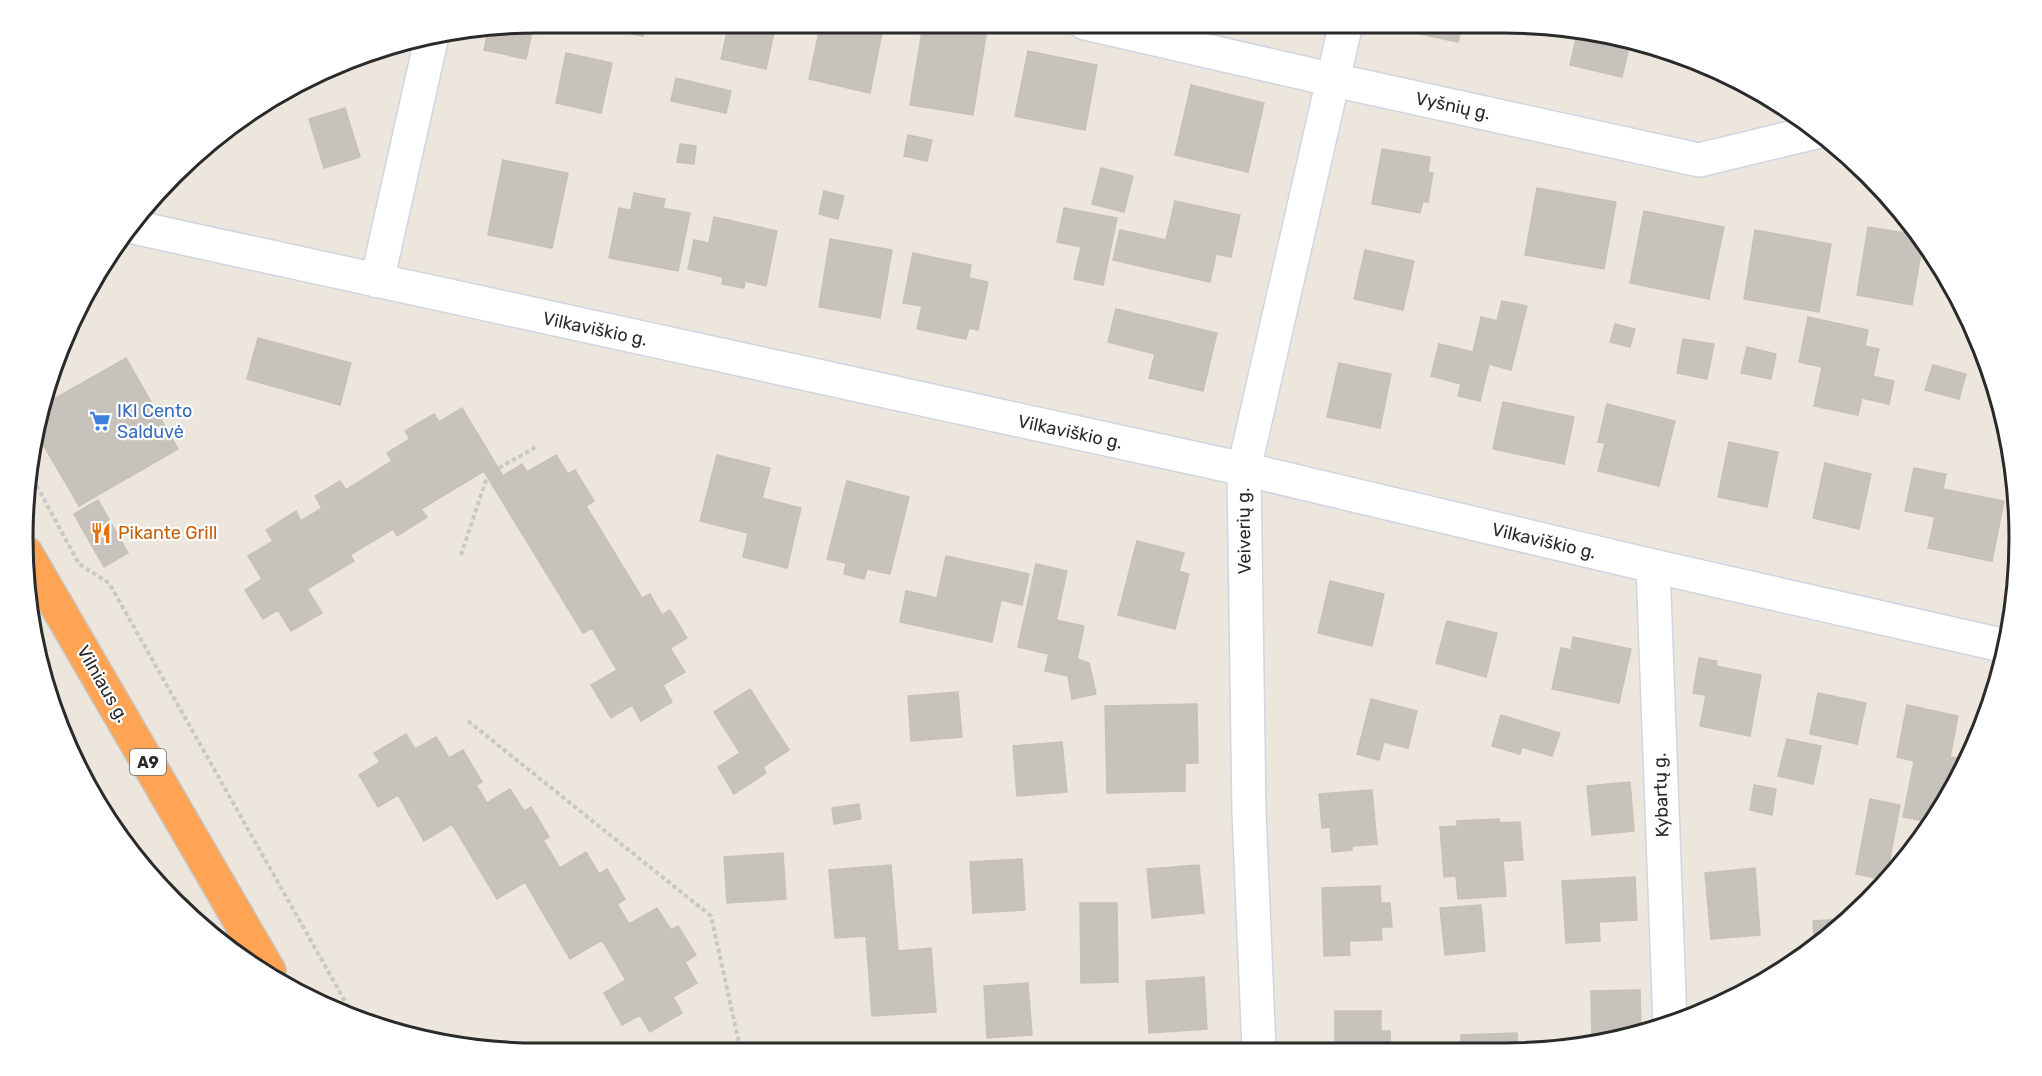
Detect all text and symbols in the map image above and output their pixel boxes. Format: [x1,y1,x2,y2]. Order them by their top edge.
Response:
street label: Vyšnių g. [1413,87,1493,125]
street label: Vilkaviškio g. [541,307,649,351]
place label: IKI Cento Salduvė [117,400,192,443]
supermarket icon: IKI Cento Salduvė [88,409,112,433]
street label: Vilkaviškio g. [1016,410,1124,454]
street label: Veiverių g. [1232,487,1256,575]
street label: Vilkaviškio g. [1490,518,1598,564]
restaurant icon: Pikante Grill [89,521,113,545]
place label: Pikante Grill [118,522,217,544]
street label: Vilniaus g. [72,642,134,726]
road number: A9 [130,749,166,775]
street label: Kybartų g. [1649,752,1673,838]

